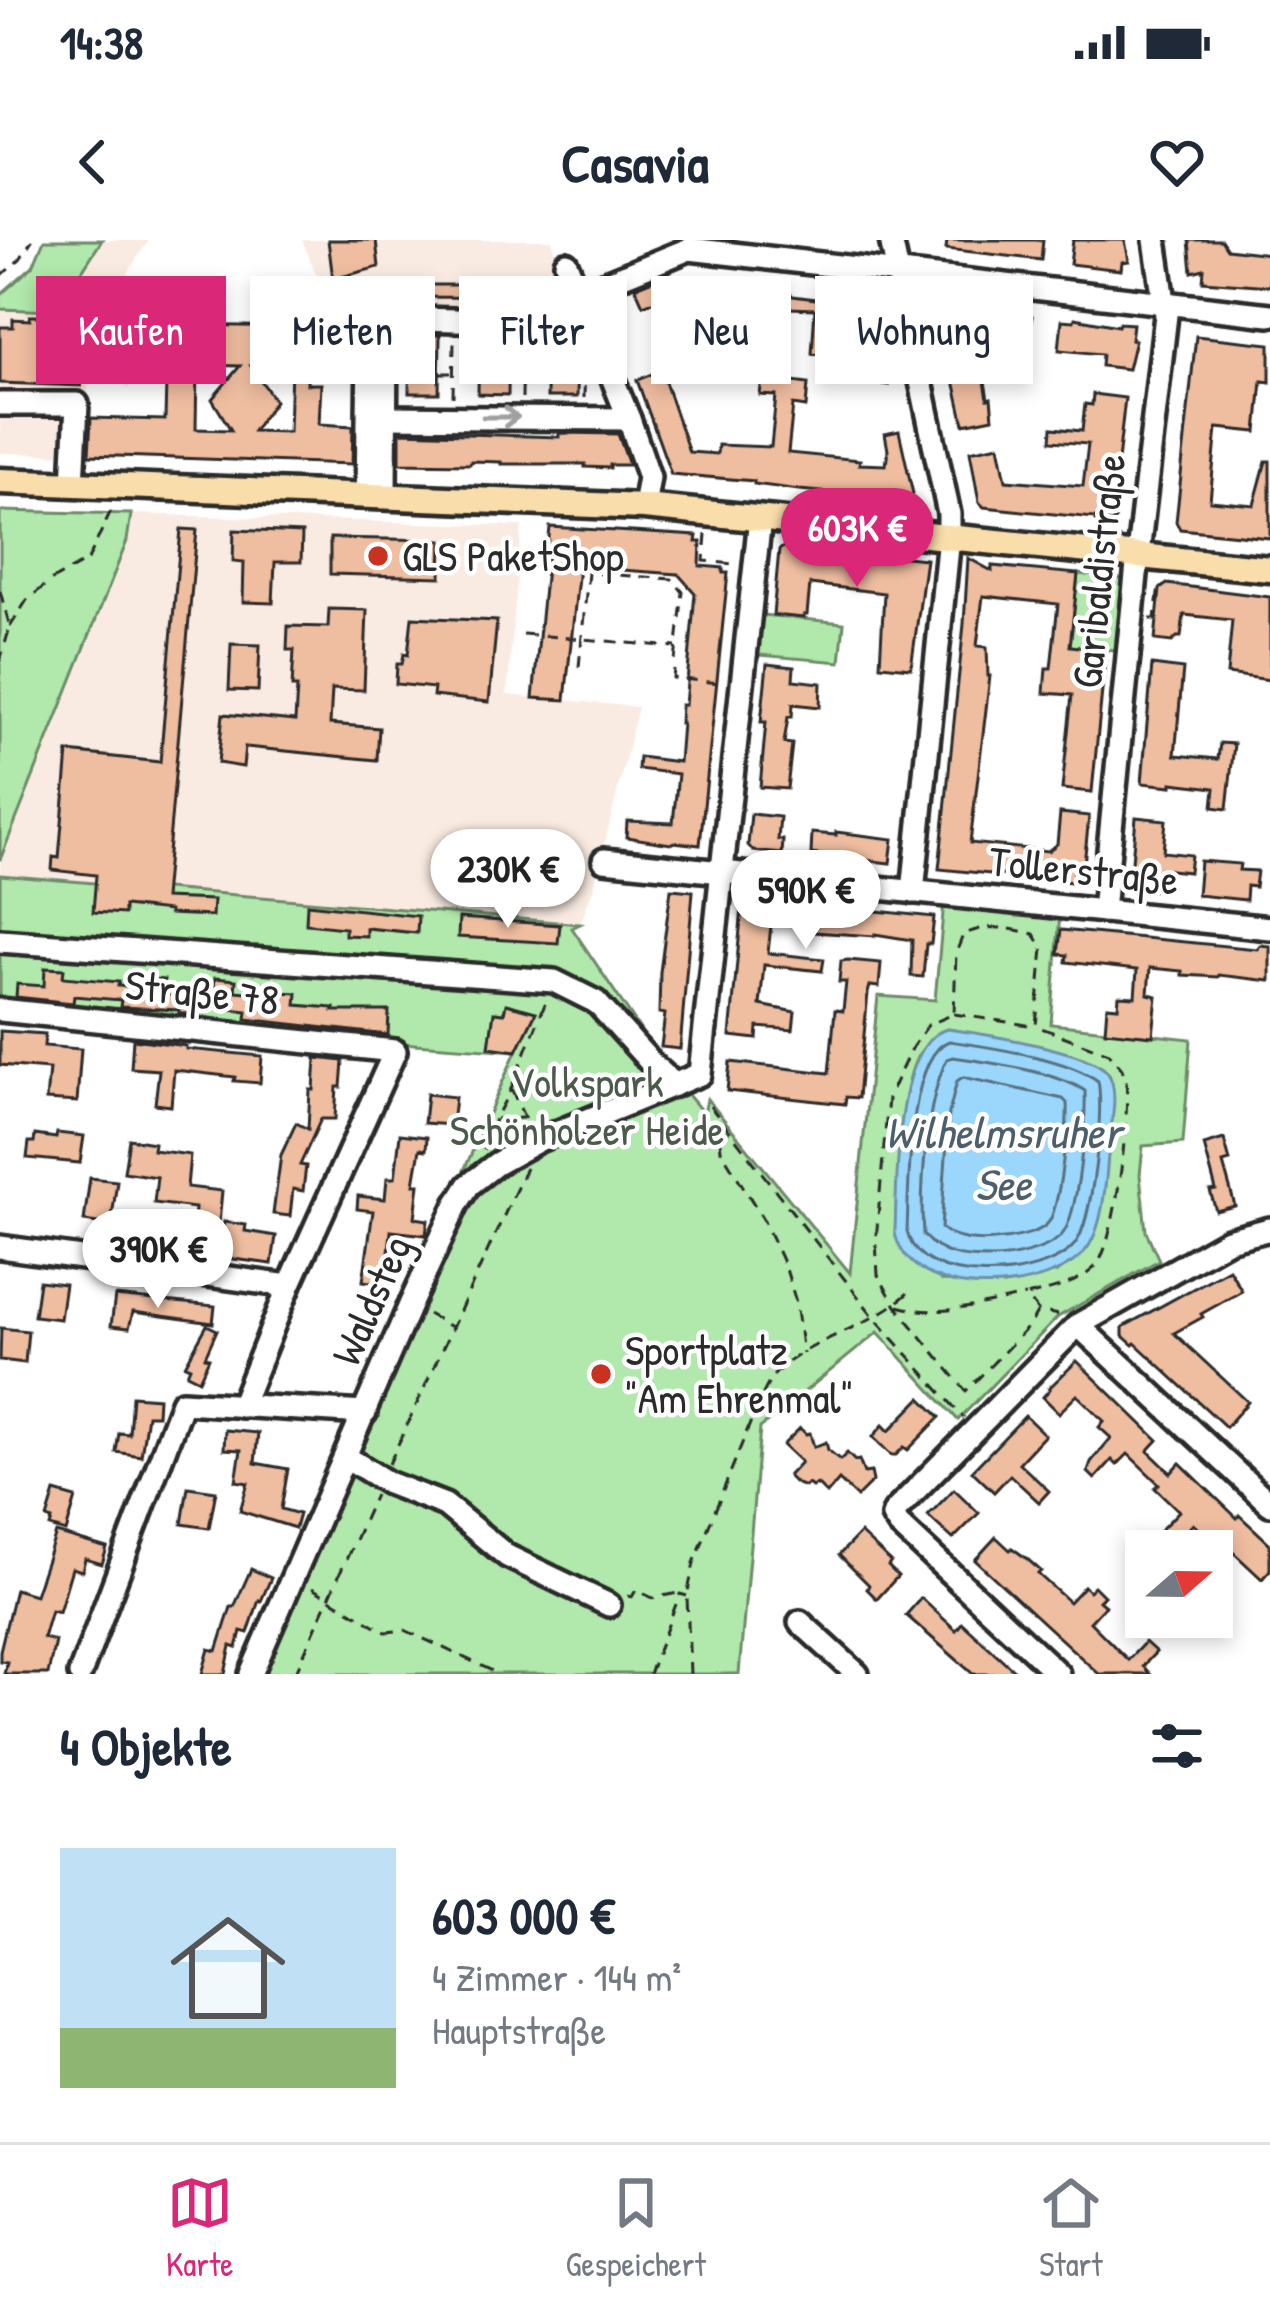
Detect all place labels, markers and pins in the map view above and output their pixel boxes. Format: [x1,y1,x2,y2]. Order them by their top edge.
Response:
pin: 603K € [759,488,955,590]
place label: GLS PaketShop [402,527,624,584]
marker: GLS PaketShop [365,543,391,569]
pin: 230K € [410,829,606,931]
pin: 590K € [708,850,904,952]
pin: 390K € [60,1209,256,1311]
place label: Sportplatz "Am Ehrenmal" [625,1321,853,1426]
marker: Sportplatz "Am Ehrenmal" [588,1361,614,1387]

